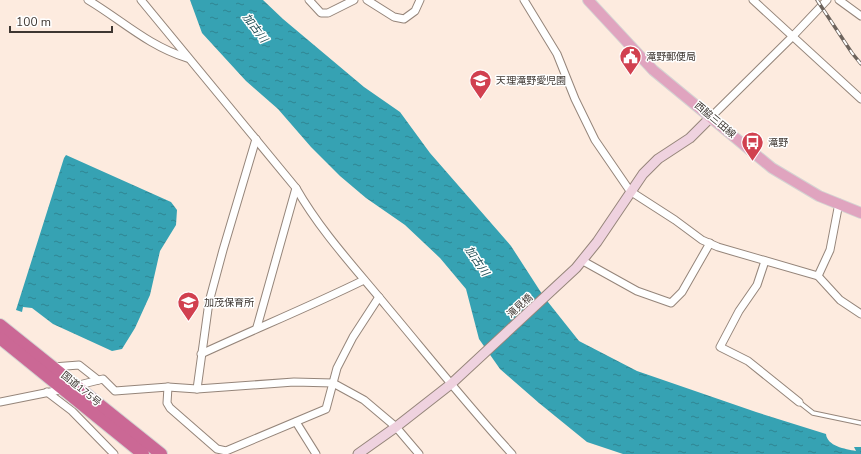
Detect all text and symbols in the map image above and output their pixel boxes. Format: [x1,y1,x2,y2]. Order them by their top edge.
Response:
scale bar [10,8,112,34]
water label: 加古川 [239,10,272,46]
text: 100 m [16,14,51,30]
public building icon: 滝野郵便局 [617,44,643,77]
place label: 滝野郵便局 [646,50,696,64]
school or university icon: 天理滝野愛児園 [468,68,494,101]
place label: 天理滝野愛児園 [496,74,566,88]
street label: 西脇三田線 [691,99,739,141]
bus stop icon: 滝野 [740,130,766,163]
place label: 滝野 [768,136,788,150]
water label: 加古川 [462,243,493,280]
school or university icon: 加茂保育所 [175,290,201,323]
street label: 滝見橋 [504,291,536,321]
place label: 加茂保育所 [204,296,254,310]
street label: 国道175号 [58,368,104,410]

